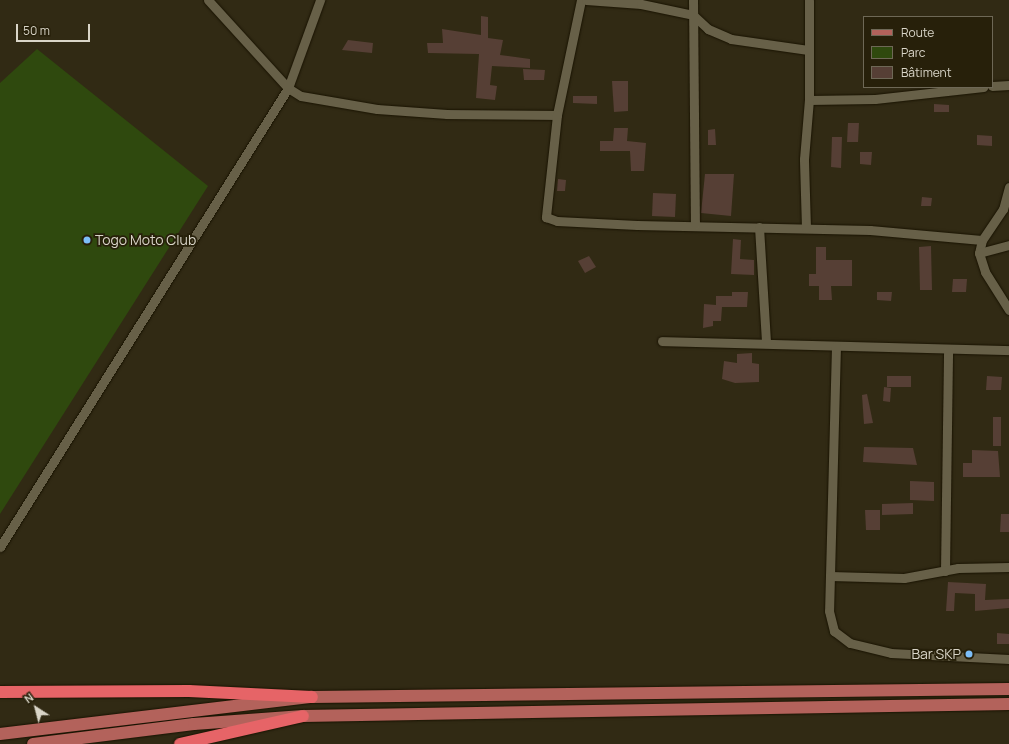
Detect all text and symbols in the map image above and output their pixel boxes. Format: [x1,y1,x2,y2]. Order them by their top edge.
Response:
scale bar [18,16,92,42]
legend [863,16,993,88]
text: 50 m [23,22,50,39]
text: Route [901,24,934,41]
text: Parc [901,44,925,61]
text: Bâtiment [901,64,952,81]
place label: Togo Moto Club [95,232,196,248]
marker: Togo Moto Club [82,235,92,245]
place label: Bar SKP [911,646,961,662]
marker: Bar SKP [964,649,974,659]
north arrow [16,688,56,728]
text: N [21,689,36,706]

